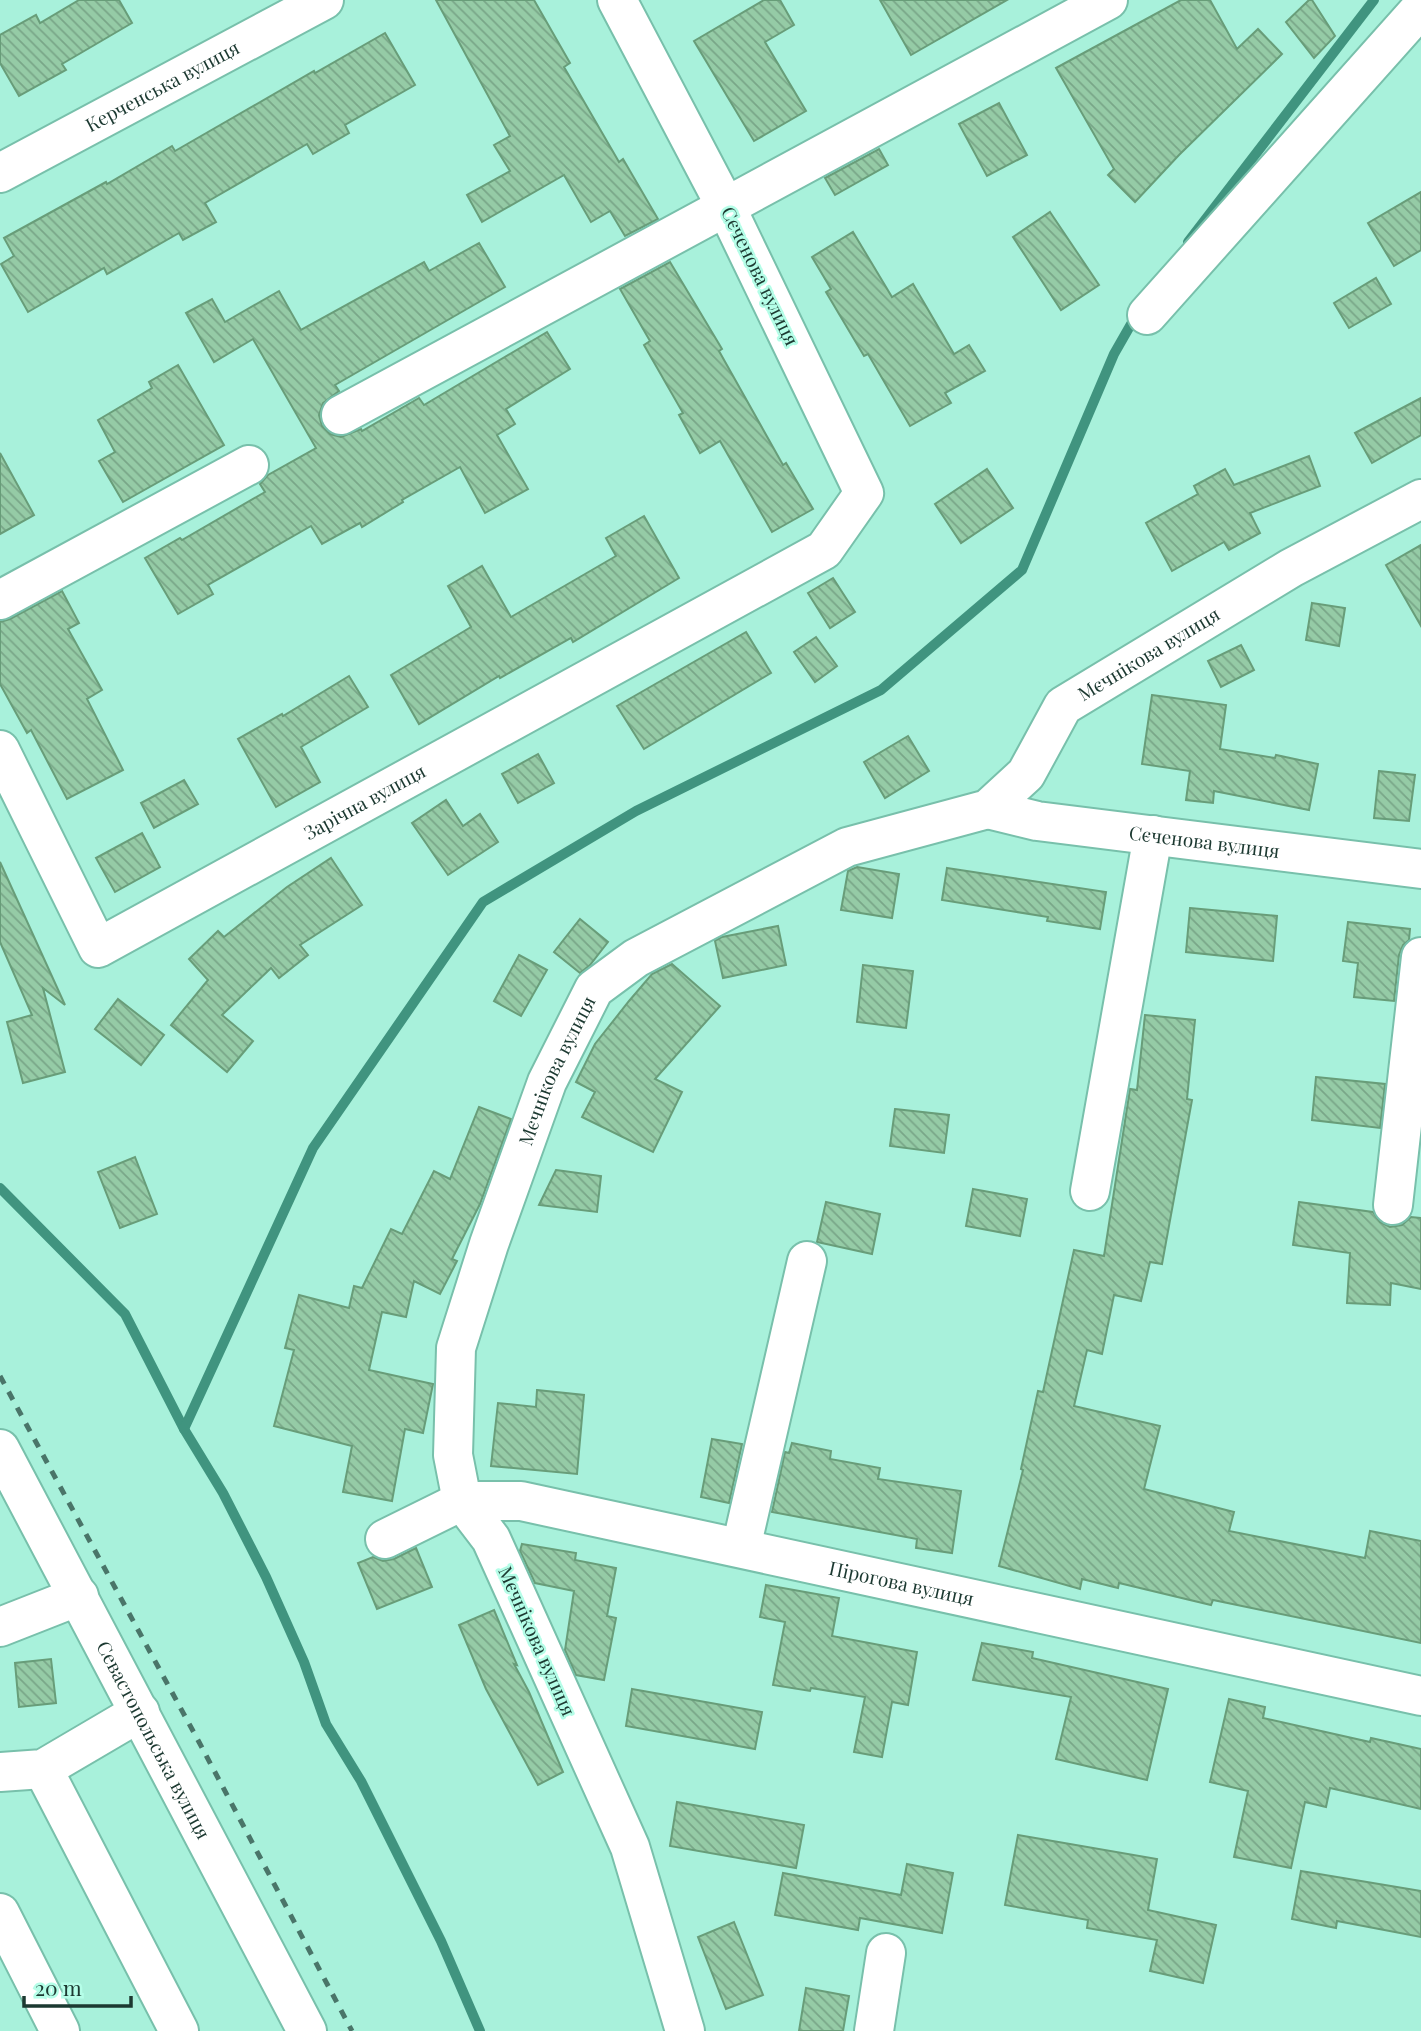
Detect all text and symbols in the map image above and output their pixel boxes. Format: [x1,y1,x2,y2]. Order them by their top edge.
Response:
street label: Керченська вулиця [80,34,243,137]
street label: Сєченова вулиця [716,202,806,349]
street label: Мєчнікова вулиця [1072,600,1224,706]
street label: Зарічна вулиця [299,757,430,845]
street label: Сєченова вулиця [1128,819,1281,863]
street label: Мєчнікова вулиця [511,991,600,1149]
street label: Пірогова вулиця [827,1554,976,1611]
street label: Мєчнікова вулиця [493,1562,583,1720]
street label: Севастопольська вулиця [91,1636,217,1843]
scale bar [24,1965,131,2009]
text: 20 m [35,1973,82,2001]

